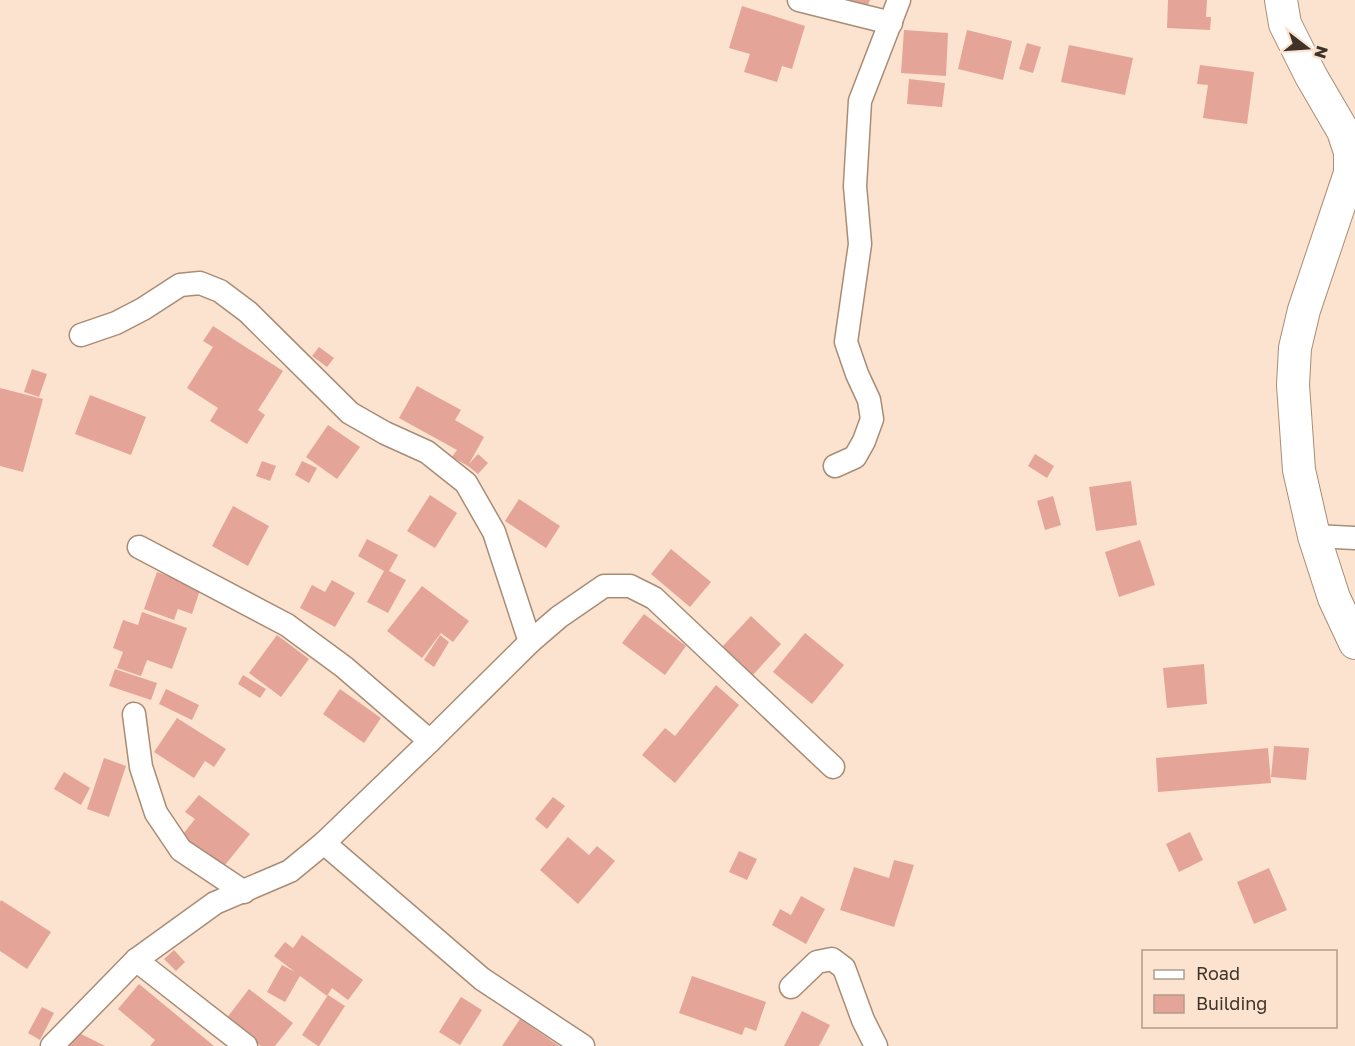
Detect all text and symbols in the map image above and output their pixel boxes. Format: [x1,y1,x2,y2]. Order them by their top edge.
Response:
north arrow [1277,18,1337,78]
text: N [1310,44,1333,61]
legend [1142,950,1337,1028]
text: Road [1196,962,1240,984]
text: Building [1196,992,1267,1014]

